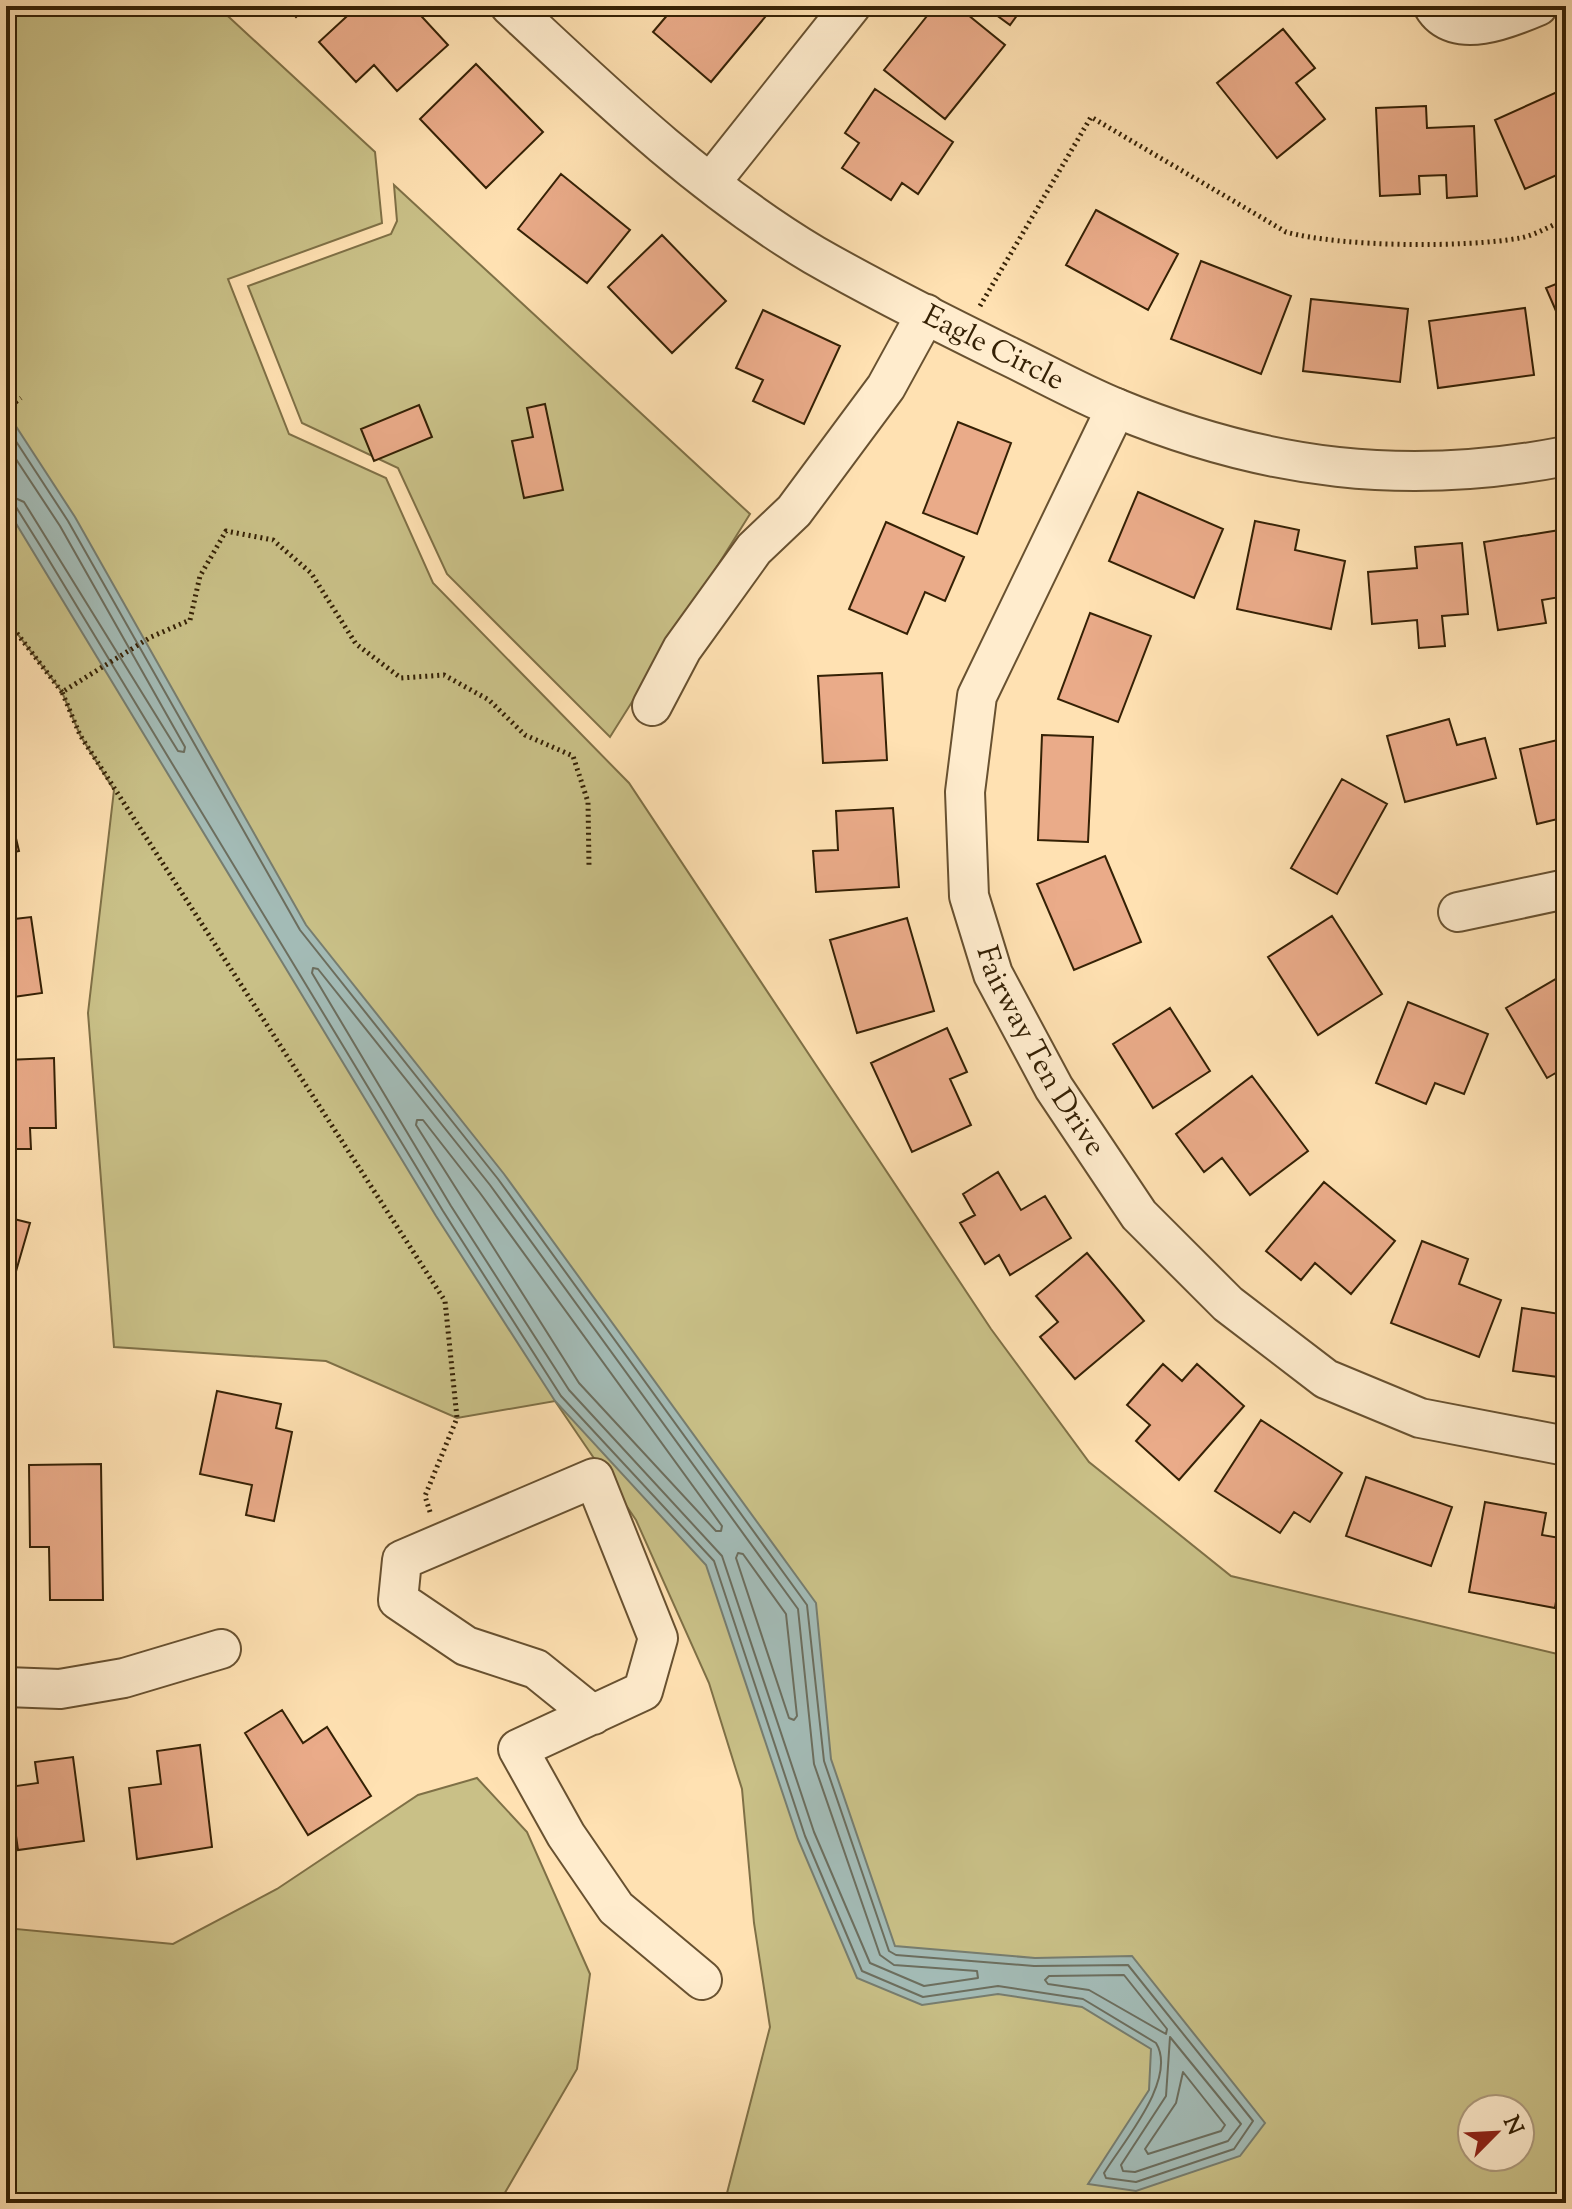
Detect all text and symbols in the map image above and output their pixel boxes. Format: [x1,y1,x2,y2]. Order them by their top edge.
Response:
street label: Eagle Circle [915,295,1072,402]
street label: Fairway Ten Drive [964,941,1115,1165]
north arrow [1456,2093,1536,2173]
text: N [1493,2112,1530,2141]

